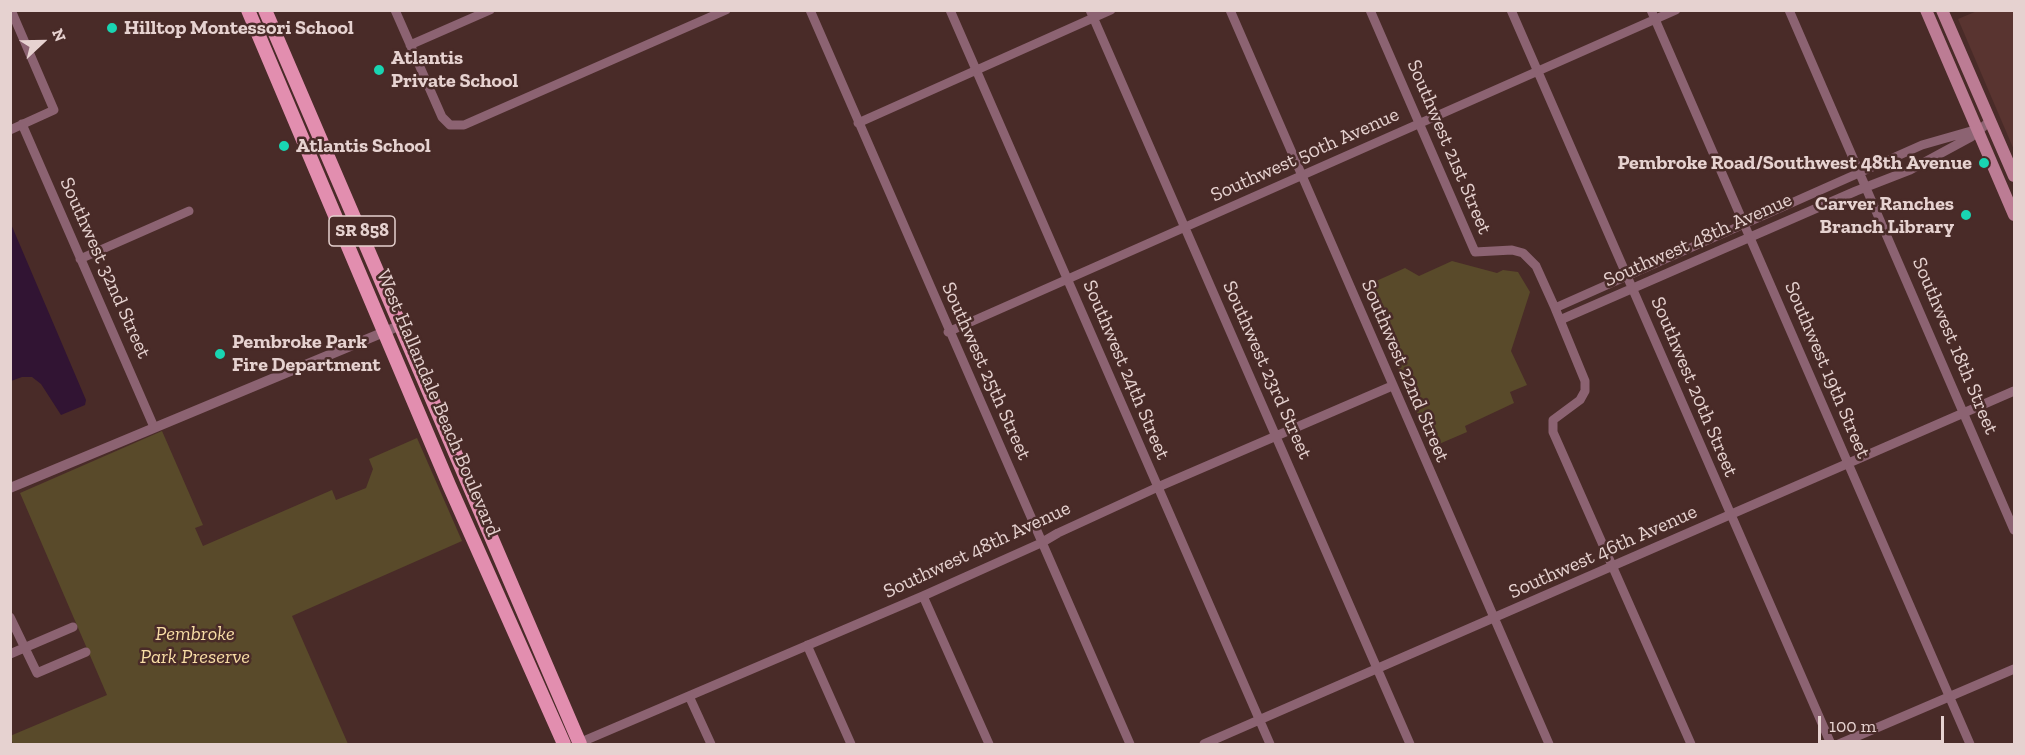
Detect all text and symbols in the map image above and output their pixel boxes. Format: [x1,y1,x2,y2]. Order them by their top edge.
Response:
north arrow [12,12,72,72]
place label: Hilltop Montessori School [124,16,354,40]
marker: Hilltop Montessori School [105,21,119,35]
text: N [48,26,70,44]
place label: Atlantis Private School [391,46,518,93]
street label: Southwest 21st Street [1401,56,1497,238]
marker: Atlantis Private School [372,63,386,77]
street label: Southwest 50th Avenue [1207,103,1403,207]
place label: Atlantis School [296,134,431,158]
marker: Atlantis School [277,139,291,153]
place label: Pembroke Road/Southwest 48th Avenue [1617,151,1972,175]
marker: Pembroke Road/Southwest 48th Avenue [1977,156,1991,170]
street label: Southwest 32nd Street [54,174,156,362]
street label: Southwest 48th Avenue [1600,188,1796,292]
place label: Carver Ranches Branch Library [1815,192,1954,239]
marker: Carver Ranches Branch Library [1959,208,1973,222]
road number: SR 858 [329,216,395,246]
street label: Southwest 18th Street [1907,254,2003,438]
street label: West Hallandale Beach Boulevard [371,266,505,540]
street label: Southwest 22nd Street [1356,276,1454,466]
street label: Southwest 24th Street [1077,277,1175,463]
street label: Southwest 23rd Street [1217,277,1317,463]
street label: Southwest 25th Street [936,278,1036,464]
street label: Southwest 19th Street [1779,278,1875,462]
street label: Southwest 20th Street [1645,293,1743,481]
place label: Pembroke Park Fire Department [232,330,380,377]
marker: Pembroke Park Fire Department [213,347,227,361]
street label: Southwest 48th Avenue [880,496,1074,604]
street label: Southwest 46th Avenue [1505,500,1701,604]
park label: Pembroke Park Preserve [140,622,250,669]
scale bar [1821,704,1947,742]
text: 100 m [1829,715,1876,737]

